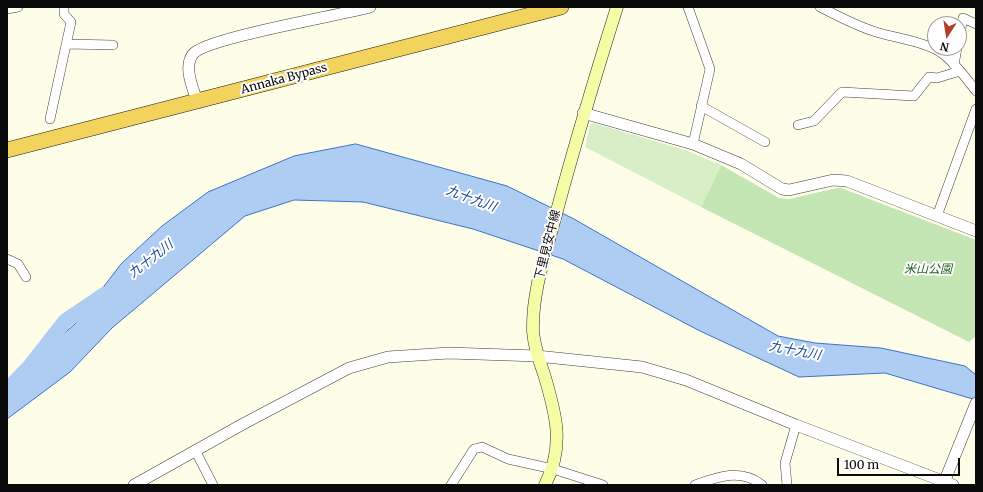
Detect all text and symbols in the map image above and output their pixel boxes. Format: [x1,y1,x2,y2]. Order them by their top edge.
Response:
north arrow [927,16,967,56]
text: N [939,39,950,55]
street label: Annaka Bypass [239,61,329,97]
water label: 九十九川 [444,183,498,215]
street label: 下里見安中線 [532,208,564,282]
water label: 九十九川 [126,237,176,281]
park label: 米山公園 [904,263,952,277]
water label: 九十九川 [768,338,822,364]
scale bar [839,450,962,476]
text: 100 m [844,457,879,472]

